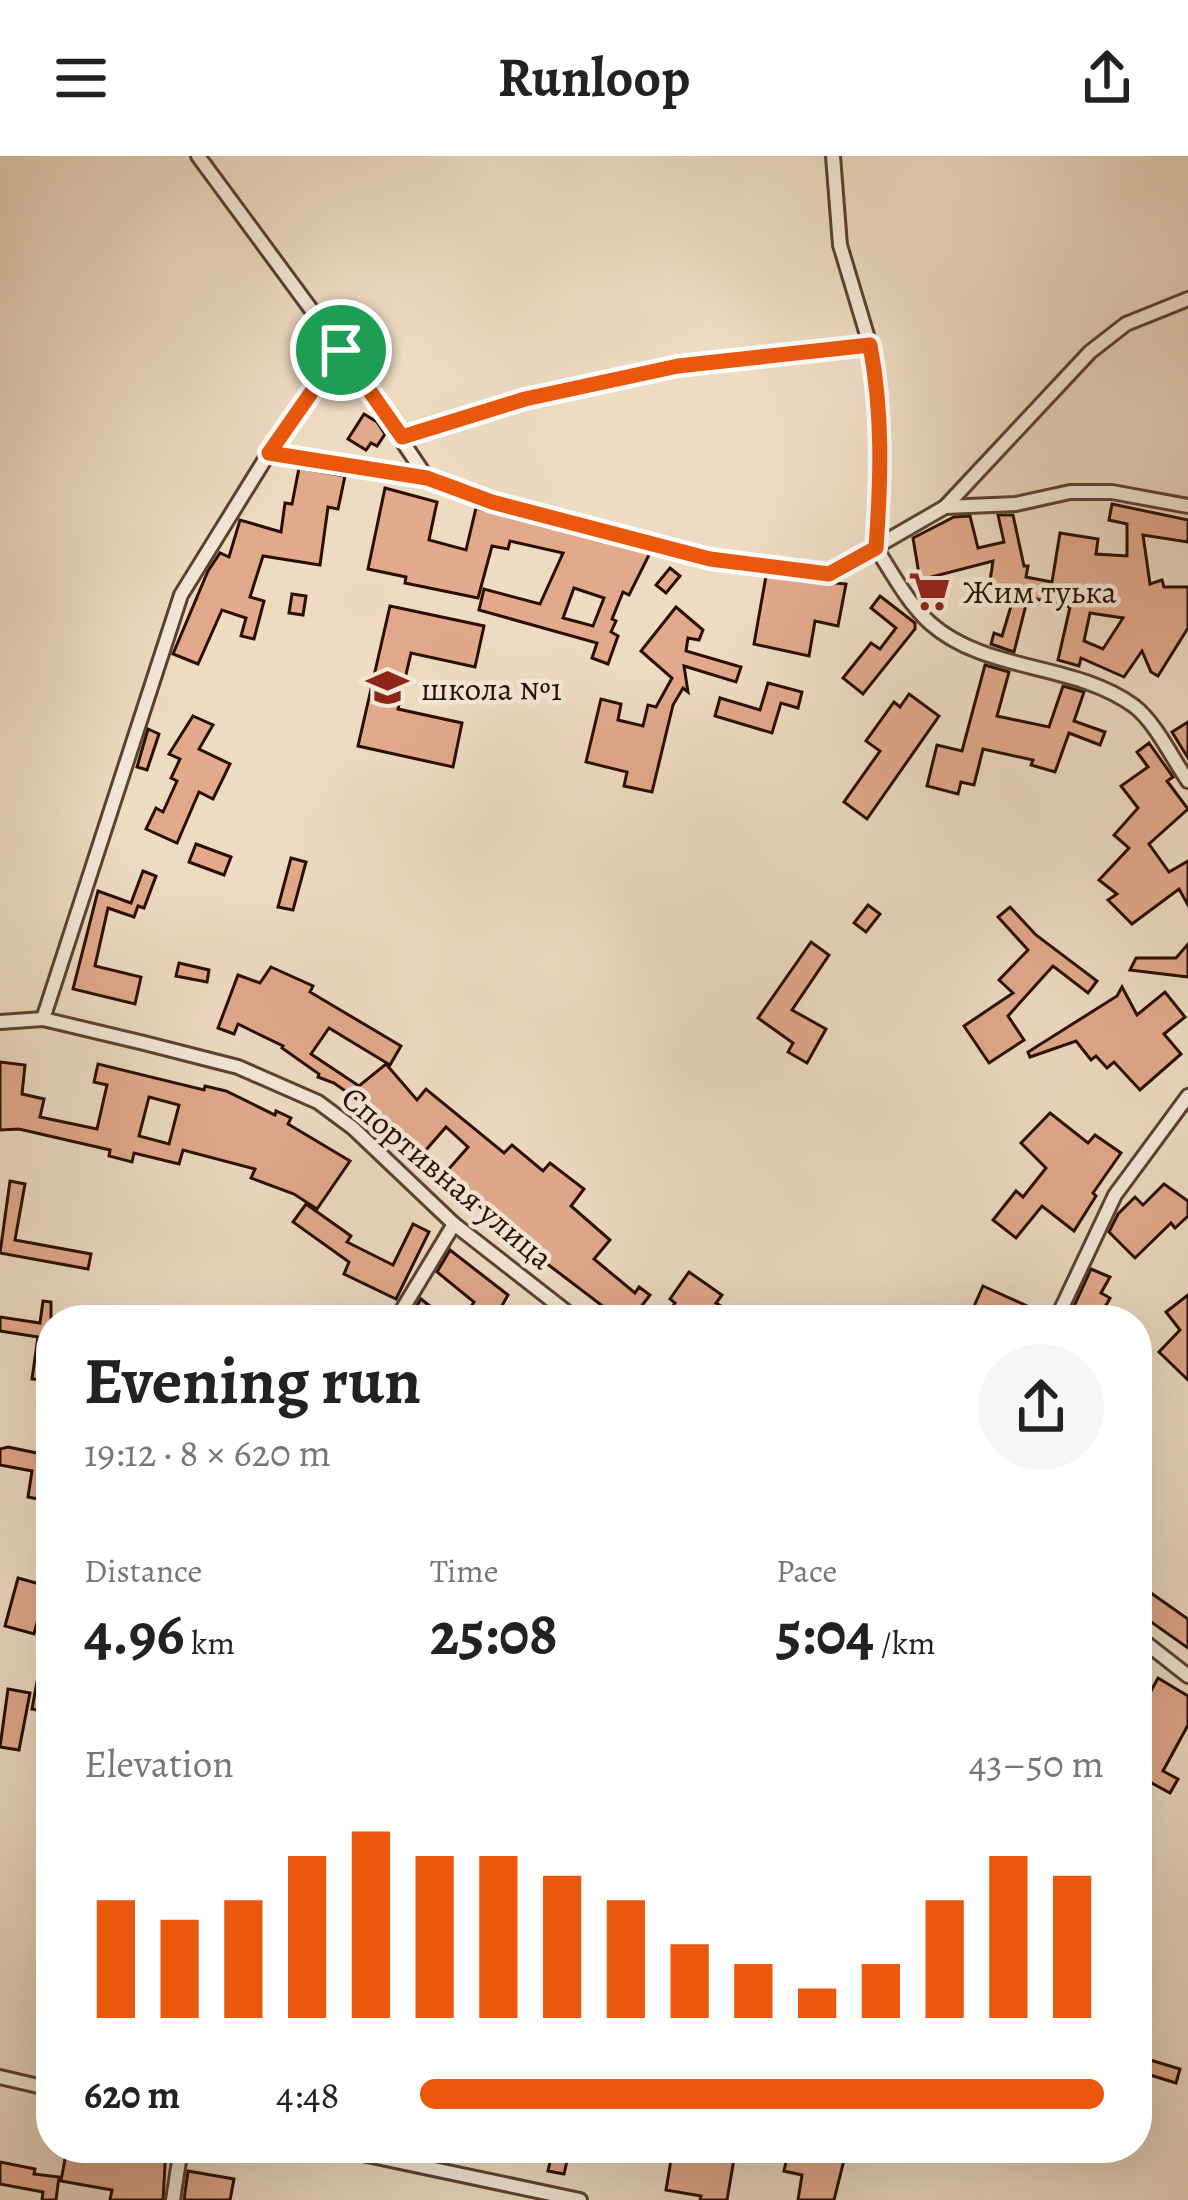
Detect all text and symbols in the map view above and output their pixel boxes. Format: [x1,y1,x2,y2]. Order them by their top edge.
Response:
text: Runloop [498,41,690,115]
icon: menu [48,45,114,111]
icon: share [1074,45,1140,111]
pin [290,299,392,401]
icon: arrive [308,317,374,383]
supermarket icon: Жим туька [906,568,952,614]
place label: Жим туька [963,569,1118,614]
school or university icon: школа №1 [364,665,410,711]
place label: школа №1 [421,666,562,711]
street label: Спортивная улица [332,1075,564,1280]
text: Evening run [84,1336,421,1426]
button: share [978,1344,1104,1470]
text: 19:12 · 8 × 620 m [84,1426,331,1479]
text: Distance [84,1548,202,1593]
text: Time [430,1548,499,1593]
text: Pace [776,1548,837,1593]
text: 4.96 [84,1593,185,1675]
text: 25:08 [430,1593,558,1675]
text: 5:04 [776,1593,874,1675]
text: km [185,1620,235,1665]
text: /km [874,1620,936,1665]
text: Elevation [84,1737,234,1790]
text: 43–50 m [969,1737,1104,1790]
text: 620 m [84,2068,180,2121]
text: 4:48 [276,2068,340,2121]

